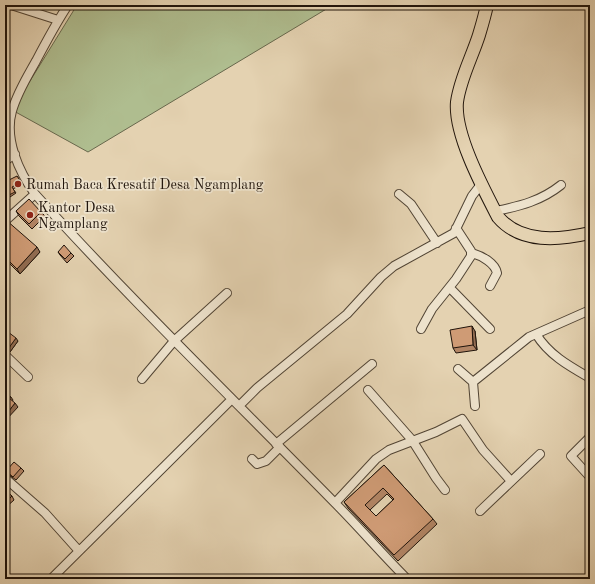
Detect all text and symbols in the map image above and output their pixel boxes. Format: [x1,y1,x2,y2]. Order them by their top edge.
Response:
place label: Rumah Baca Kresatif Desa Ngamplang [26,178,264,192]
marker: Rumah Baca Kresatif Desa Ngamplang [13,179,23,189]
place label: Kantor Desa Ngamplang [38,201,115,231]
marker: Kantor Desa Ngamplang [25,210,35,220]

